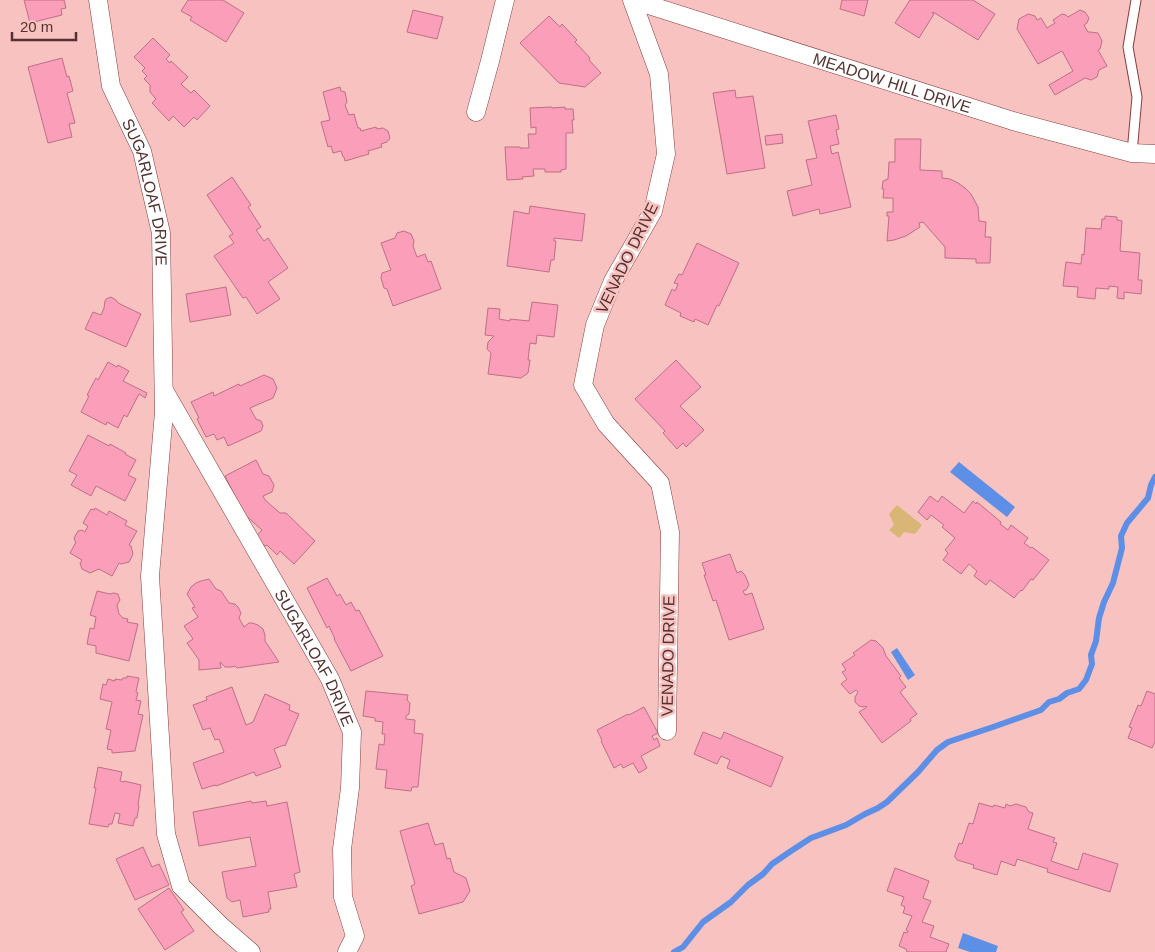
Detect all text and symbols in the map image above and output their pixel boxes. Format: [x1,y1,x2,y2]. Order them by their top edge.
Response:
scale bar [12,10,76,42]
text: 20 m [20,18,53,35]
street label: MEADOW HILL DRIVE [811,49,973,116]
street label: SUGARLOAF DRIVE [119,116,170,266]
street label: VENADO DRIVE [593,200,661,316]
street label: SUGARLOAF DRIVE [272,586,357,728]
street label: VENADO DRIVE [658,595,678,717]

